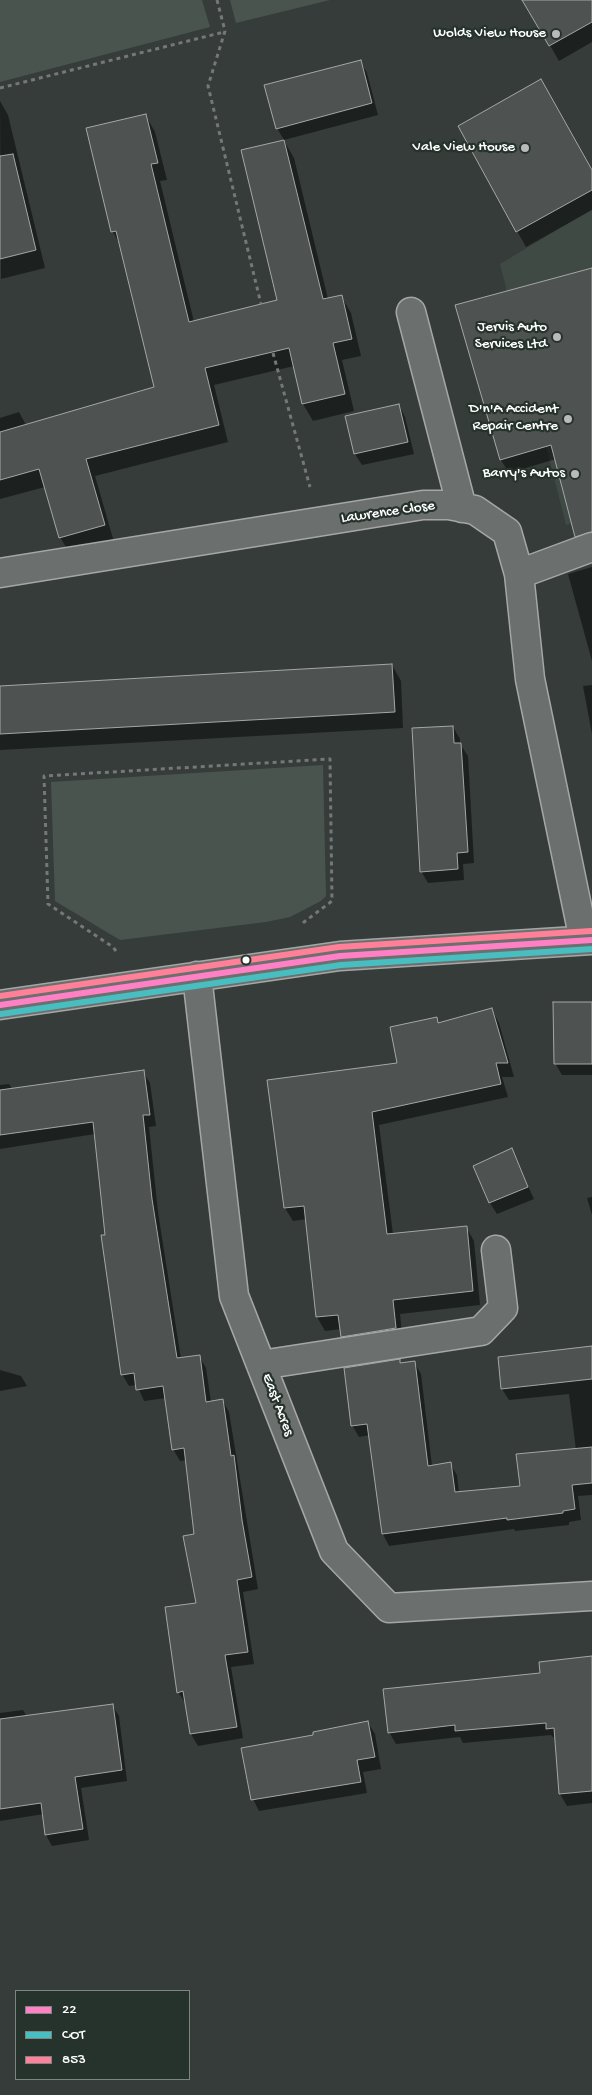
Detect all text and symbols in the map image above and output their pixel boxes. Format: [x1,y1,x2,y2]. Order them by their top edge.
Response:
place label: Wolds View House [433,25,546,43]
marker: Wolds View House [550,28,562,40]
place label: Vale View House [413,139,515,157]
marker: Vale View House [519,142,531,154]
place label: Jervis Auto Services Ltd [475,319,547,354]
marker: Jervis Auto Services Ltd [551,331,563,343]
place label: D'n'A Accident Repair Centre [469,401,558,436]
marker: D'n'A Accident Repair Centre [562,413,574,425]
place label: Barry's Autos [483,465,565,483]
marker: Barry's Autos [569,468,581,480]
street label: Lawrence Close [340,498,436,528]
unlabelled marker [241,955,251,965]
street label: East Acres [257,1371,297,1439]
legend [15,1990,190,2080]
text: 22 [62,2001,77,2019]
text: COT [62,2026,85,2044]
text: 853 [62,2051,86,2069]

